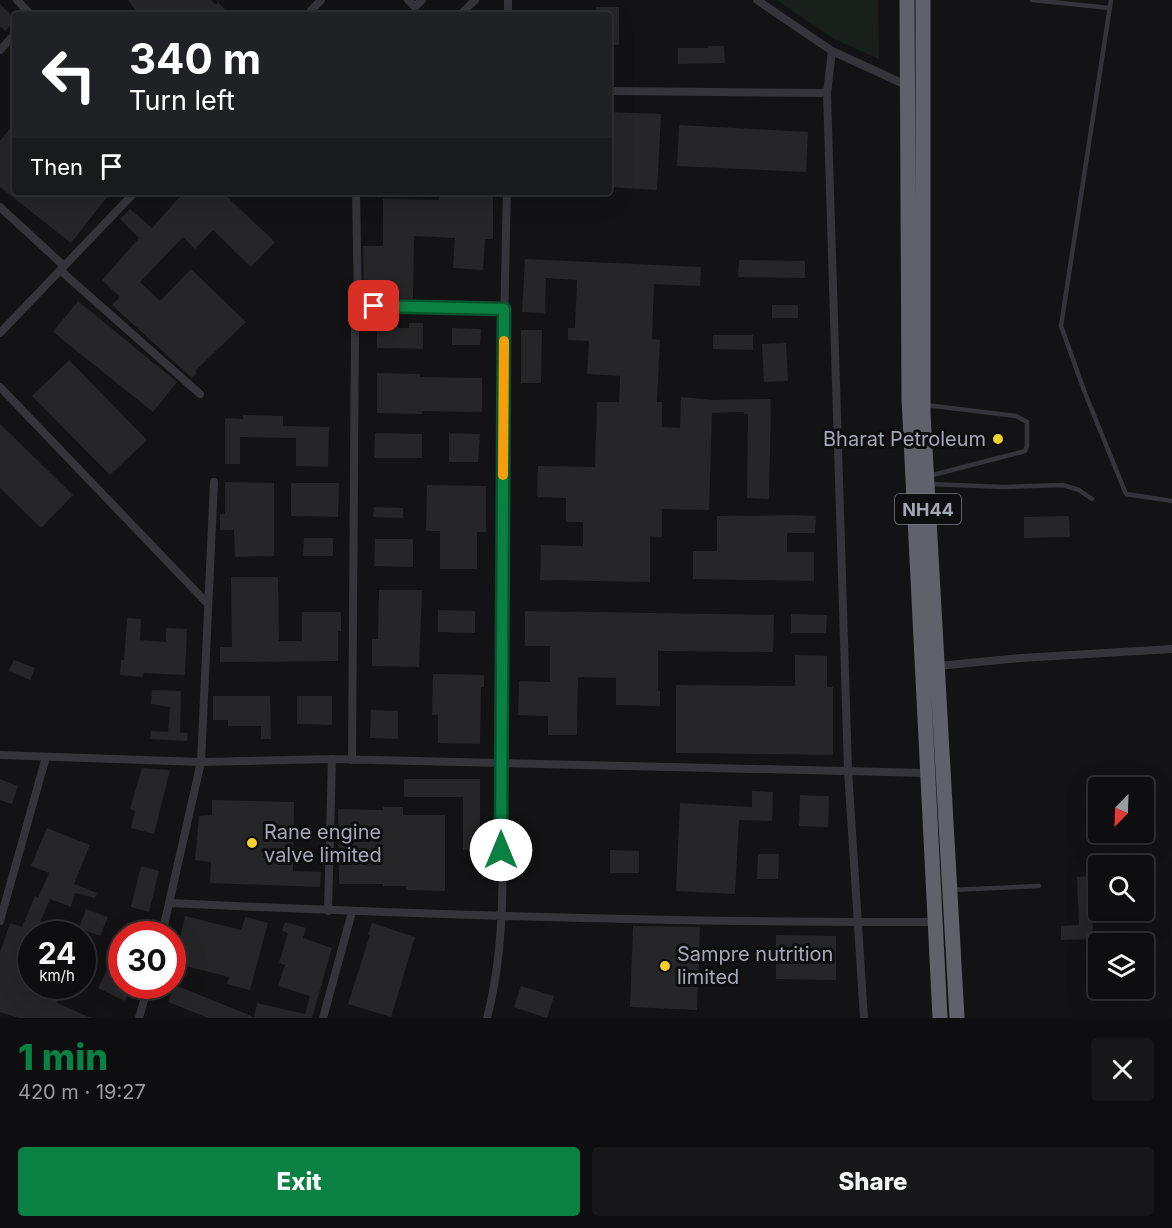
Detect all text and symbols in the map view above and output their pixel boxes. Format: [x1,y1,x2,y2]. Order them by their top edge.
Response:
text: 340 m [129,33,261,84]
icon: left [30,36,108,114]
text: Turn left [129,84,235,117]
icon: arrive [95,150,128,183]
text: Then [30,154,83,180]
pin [348,280,399,331]
icon: arrive [357,289,390,322]
place label: Bharat Petroleum [823,427,986,451]
marker: Bharat Petroleum [991,432,1005,446]
road number: NH44 [895,494,961,524]
north arrow [1088,777,1154,843]
map controls [1088,777,1154,999]
position arrow [469,818,533,882]
place label: Rane engine valve limited [264,820,382,867]
marker: Rane engine valve limited [245,836,259,850]
button: search [1088,855,1154,921]
speed limit sign: 30 [108,921,186,999]
button: layers [1088,933,1154,999]
text: 24 [38,935,76,971]
place label: Sampre nutrition limited [677,942,833,989]
marker: Sampre nutrition limited [658,959,672,973]
text: km/h [39,966,75,985]
text: 1 min [18,1035,108,1079]
button: close [1091,1038,1154,1101]
text: 420 m · 19:27 [18,1080,146,1104]
button: Exit [18,1147,580,1216]
button: Share [592,1147,1154,1216]

